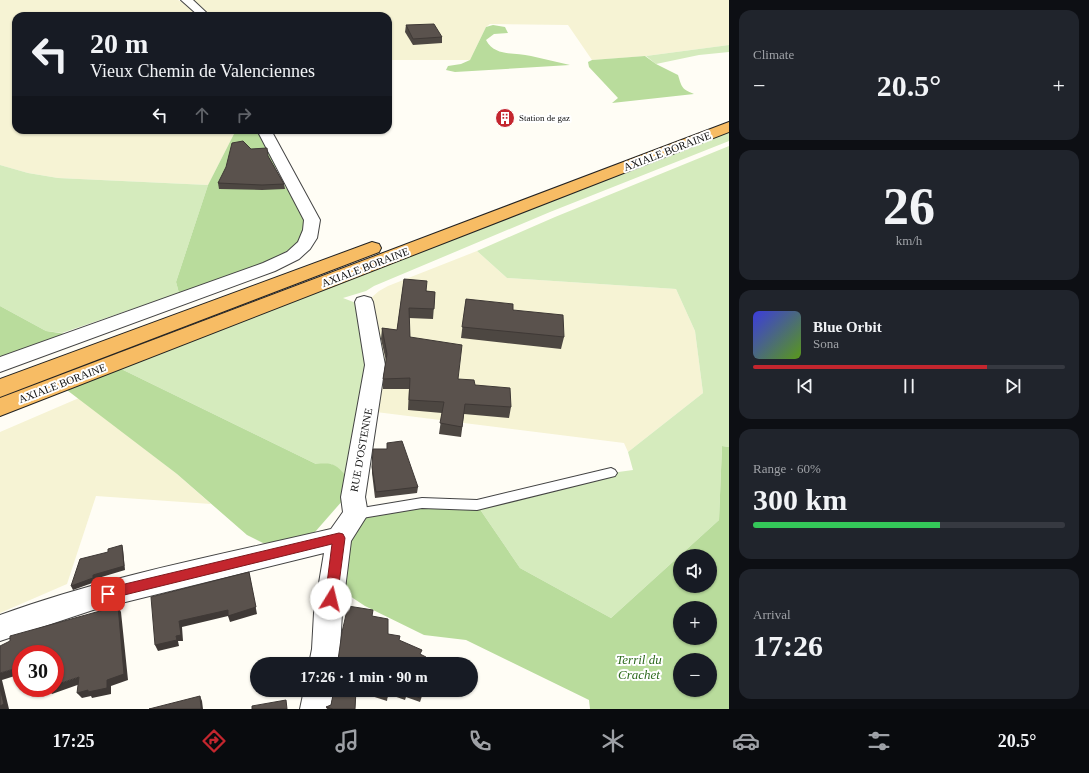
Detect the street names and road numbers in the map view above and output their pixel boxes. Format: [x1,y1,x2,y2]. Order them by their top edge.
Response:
street label: AXIALE BORAINE [622,129,713,173]
street label: AXIALE BORAINE [320,245,411,289]
street label: AXIALE BORAINE [17,361,108,405]
street label: RUE D'OSTENNE [348,407,374,493]

